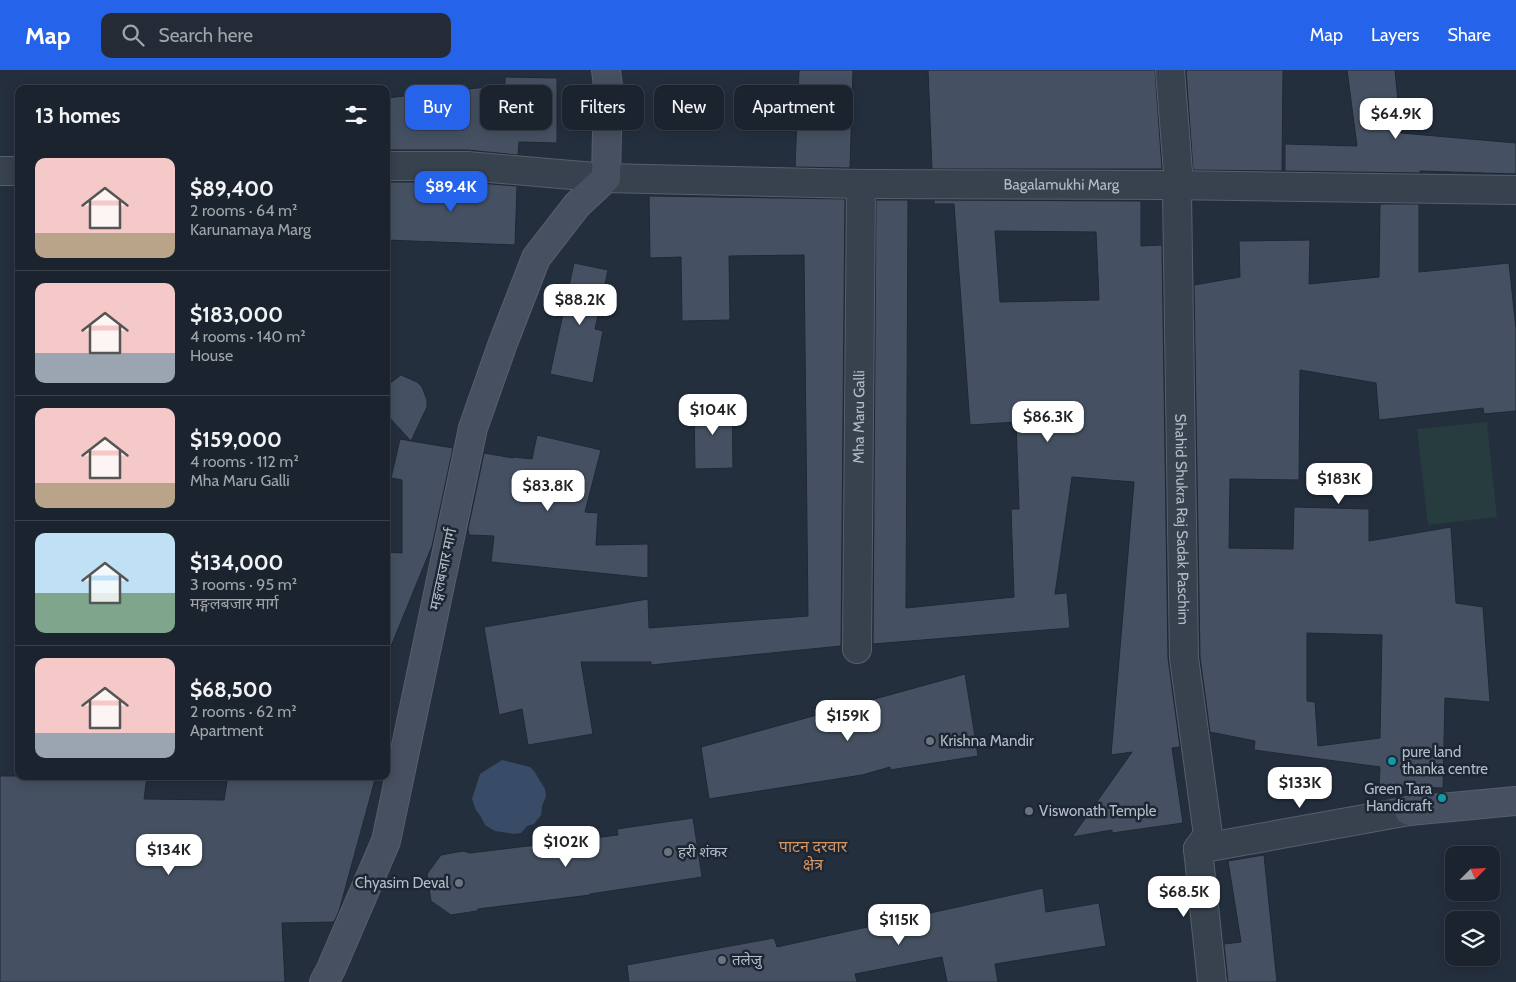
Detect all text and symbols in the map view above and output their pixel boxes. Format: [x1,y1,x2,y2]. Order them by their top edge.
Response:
search box [101,13,451,58]
text: Map [25,21,71,50]
icon: search [119,21,147,49]
text: Search here [159,24,253,47]
text: Map [1310,24,1343,46]
text: Layers [1371,24,1420,46]
text: Share [1448,24,1491,46]
chip: Buy [405,85,470,130]
chip: Rent [480,85,552,130]
chip: Filters [562,85,644,130]
chip: New [654,85,724,130]
chip: Apartment [734,85,853,130]
pin: $64.9K [1355,98,1437,140]
icon: filters [342,101,370,129]
text: 13 homes [35,103,120,128]
text: $64.9K [1371,104,1421,123]
pin: $89.4K [410,170,492,213]
street label: Bagalamukhi Marg [1004,175,1120,194]
text: $89,400 [190,176,274,201]
text: $89.4K [425,177,477,196]
icon: home [75,178,135,238]
text: 2 rooms · 64 m² [190,201,297,220]
text: Karunamaya Marg [190,220,311,239]
pin: $88.2K [539,284,621,326]
text: $88.2K [555,290,605,309]
text: $183,000 [190,302,283,327]
icon: home [75,303,135,363]
text: 4 rooms · 140 m² [190,327,306,346]
text: House [190,346,233,365]
street label: Mha Maru Galli [850,370,868,464]
pin: $104K [678,394,748,436]
text: $104K [690,400,736,419]
pin: $86.3K [1007,400,1089,443]
text: $86.3K [1023,407,1073,426]
street label: Shahid Shukra Raj Sadak Paschim [1171,414,1193,625]
text: $159,000 [190,427,282,452]
icon: home [75,428,135,488]
text: 4 rooms · 112 m² [190,452,299,471]
pin: $183K [1304,462,1374,505]
text: $183K [1317,469,1361,488]
pin: $83.8K [507,470,589,512]
text: Mha Maru Galli [190,471,290,490]
text: $83.8K [523,476,573,495]
street label: मङ्गलबजार मार्ग [426,526,461,611]
text: $134,000 [190,550,283,575]
icon: home [75,553,135,613]
text: 3 rooms · 95 m² [190,575,297,594]
text: मङ्गलबजार मार्ग [190,594,279,613]
text: $68,500 [190,677,272,702]
icon: home [75,678,135,738]
pin: $159K [813,700,883,742]
text: 2 rooms · 62 m² [190,702,297,721]
text: $159K [827,706,869,725]
text: Apartment [190,721,263,740]
place label: Krishna Mandir [940,732,1034,750]
marker: Krishna Mandir [924,735,936,747]
place label: pure land thanka centre [1402,743,1488,778]
marker: pure land thanka centre [1386,755,1398,767]
pin: $133K [1265,766,1335,809]
text: $133K [1279,773,1321,792]
place label: Green Tara Handicraft [1364,780,1433,815]
marker: Green Tara Handicraft [1436,792,1448,804]
place label: Viswonath Temple [1039,802,1157,820]
marker: Viswonath Temple [1023,805,1035,817]
pin: $102K [531,826,601,868]
text: $102K [544,832,588,851]
pin: $134K [134,834,204,876]
district label: पाटन दरवार क्षेत्र [779,837,848,874]
text: $134K [147,840,191,859]
place label: हरी शंकर [678,843,728,861]
marker: हरी शंकर [662,846,674,858]
north arrow [1445,846,1500,901]
map controls [1445,846,1500,966]
place label: Chyasim Deval [355,874,449,892]
pin: $68.5K [1143,876,1225,918]
marker: Chyasim Deval [453,877,465,889]
text: $68.5K [1159,882,1209,901]
pin: $115K [864,904,934,946]
text: $115K [879,910,919,929]
button: layers [1445,911,1500,966]
place label: तलेजु [732,951,763,970]
marker: तलेजु [716,954,728,966]

